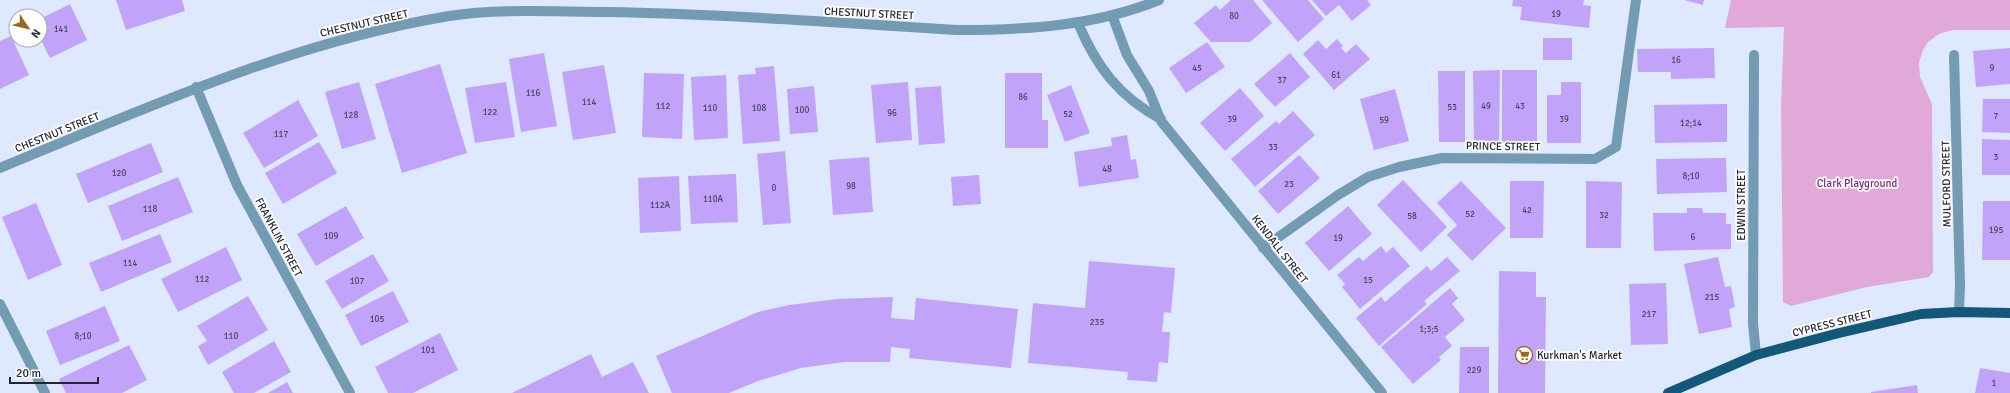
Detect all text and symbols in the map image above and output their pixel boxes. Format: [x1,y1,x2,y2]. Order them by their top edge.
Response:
street label: CHESTNUT STREET [824,5,915,22]
street label: CHESTNUT STREET [319,7,410,40]
north arrow [8,8,48,48]
house number: 19 [1551,9,1561,20]
house number: 80 [1229,11,1239,22]
house number: 141 [54,24,68,35]
text: N [28,27,43,40]
house number: 16 [1671,55,1681,66]
house number: 45 [1192,63,1202,74]
house number: 9 [1990,63,1995,74]
house number: 61 [1331,70,1341,81]
house number: 37 [1277,75,1287,86]
house number: 116 [526,88,540,99]
house number: 86 [1018,92,1028,103]
house number: 114 [582,97,596,108]
house number: 112 [656,101,670,112]
house number: 49 [1481,101,1491,112]
house number: 43 [1515,101,1525,112]
house number: 53 [1447,102,1457,113]
house number: 110 [703,103,717,114]
house number: 108 [752,103,766,114]
house number: 100 [795,105,809,116]
house number: 122 [483,107,497,118]
house number: 96 [887,108,897,119]
street label: CHESTNUT STREET [13,109,102,155]
house number: 52 [1063,109,1073,120]
house number: 128 [344,110,358,121]
house number: 7 [1994,111,1999,122]
house number: 39 [1227,114,1237,125]
house number: 39 [1559,114,1569,125]
house number: 59 [1379,115,1389,126]
house number: 12;14 [1680,118,1702,129]
house number: 117 [274,129,288,140]
street label: PRINCE STREET [1466,139,1541,154]
street label: MULFORD STREET [1939,140,1954,227]
house number: 33 [1268,142,1278,153]
house number: 3 [1994,152,1999,163]
house number: 48 [1102,164,1112,175]
house number: 120 [112,168,126,179]
street label: EDWIN STREET [1735,169,1748,241]
house number: 8;10 [1682,171,1700,182]
park label: Clark Playground [1817,177,1897,190]
house number: 23 [1284,179,1294,190]
house number: 98 [846,181,856,192]
house number: 0 [772,183,777,194]
house number: 110A [703,194,724,205]
street label: FRANKLIN STREET [252,196,305,279]
house number: 112A [650,200,671,211]
house number: 118 [143,204,157,215]
house number: 42 [1522,205,1532,216]
house number: 52 [1465,209,1475,220]
house number: 32 [1599,210,1609,221]
house number: 58 [1407,211,1417,222]
street label: KENDALL STREET [1249,212,1311,287]
house number: 195 [1989,225,2003,236]
house number: 109 [324,231,338,242]
house number: 6 [1691,232,1696,243]
house number: 19 [1333,233,1343,244]
house number: 114 [123,258,137,269]
house number: 112 [195,274,209,285]
house number: 15 [1363,275,1373,286]
house number: 107 [350,276,364,287]
house number: 215 [1705,292,1719,303]
street label: CYPRESS STREET [1791,307,1874,340]
house number: 217 [1642,309,1656,320]
house number: 105 [370,314,384,325]
house number: 235 [1090,317,1104,328]
house number: 1;3;5 [1419,324,1439,335]
house number: 8;10 [74,331,92,342]
house number: 110 [224,331,238,342]
house number: 101 [421,345,435,356]
supermarket icon: Kurkman's Market [1514,345,1534,365]
place label: Kurkman's Market [1537,349,1622,362]
scale bar [10,359,98,385]
house number: 229 [1467,365,1481,376]
text: 20 m [16,366,41,381]
house number: 1 [1992,378,1997,389]

